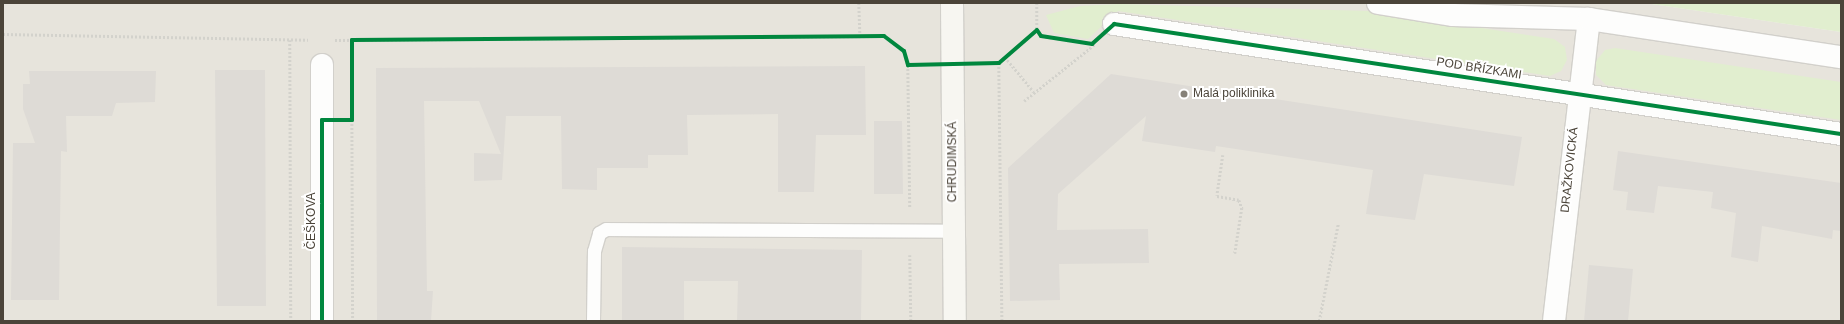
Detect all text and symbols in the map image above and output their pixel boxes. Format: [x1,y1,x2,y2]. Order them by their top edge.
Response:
street label: POD BŘÍZKAMI [1435,55,1523,83]
place label: Malá poliklinika [1193,87,1274,101]
marker: Malá poliklinika [1178,88,1190,100]
street label: CHRUDIMSKÁ [946,122,960,202]
street label: DRAŽKOVICKÁ [1558,126,1582,214]
street label: ČEŠKOVA [305,192,319,250]

